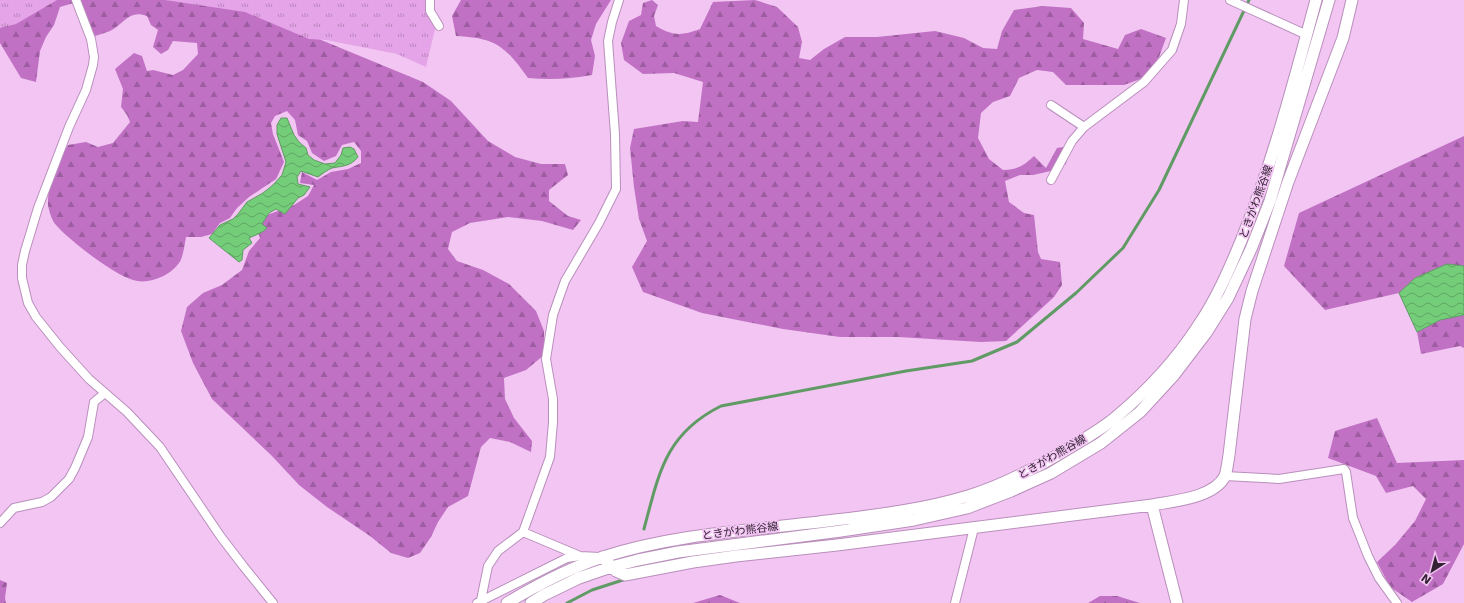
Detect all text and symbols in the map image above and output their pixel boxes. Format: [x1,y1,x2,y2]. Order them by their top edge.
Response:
street label: ときがわ熊谷線 [1237,164,1275,240]
street label: ときがわ熊谷線 [1015,432,1089,482]
street label: ときがわ熊谷線 [701,520,779,542]
north arrow [1412,551,1452,591]
text: N [1419,571,1434,587]

